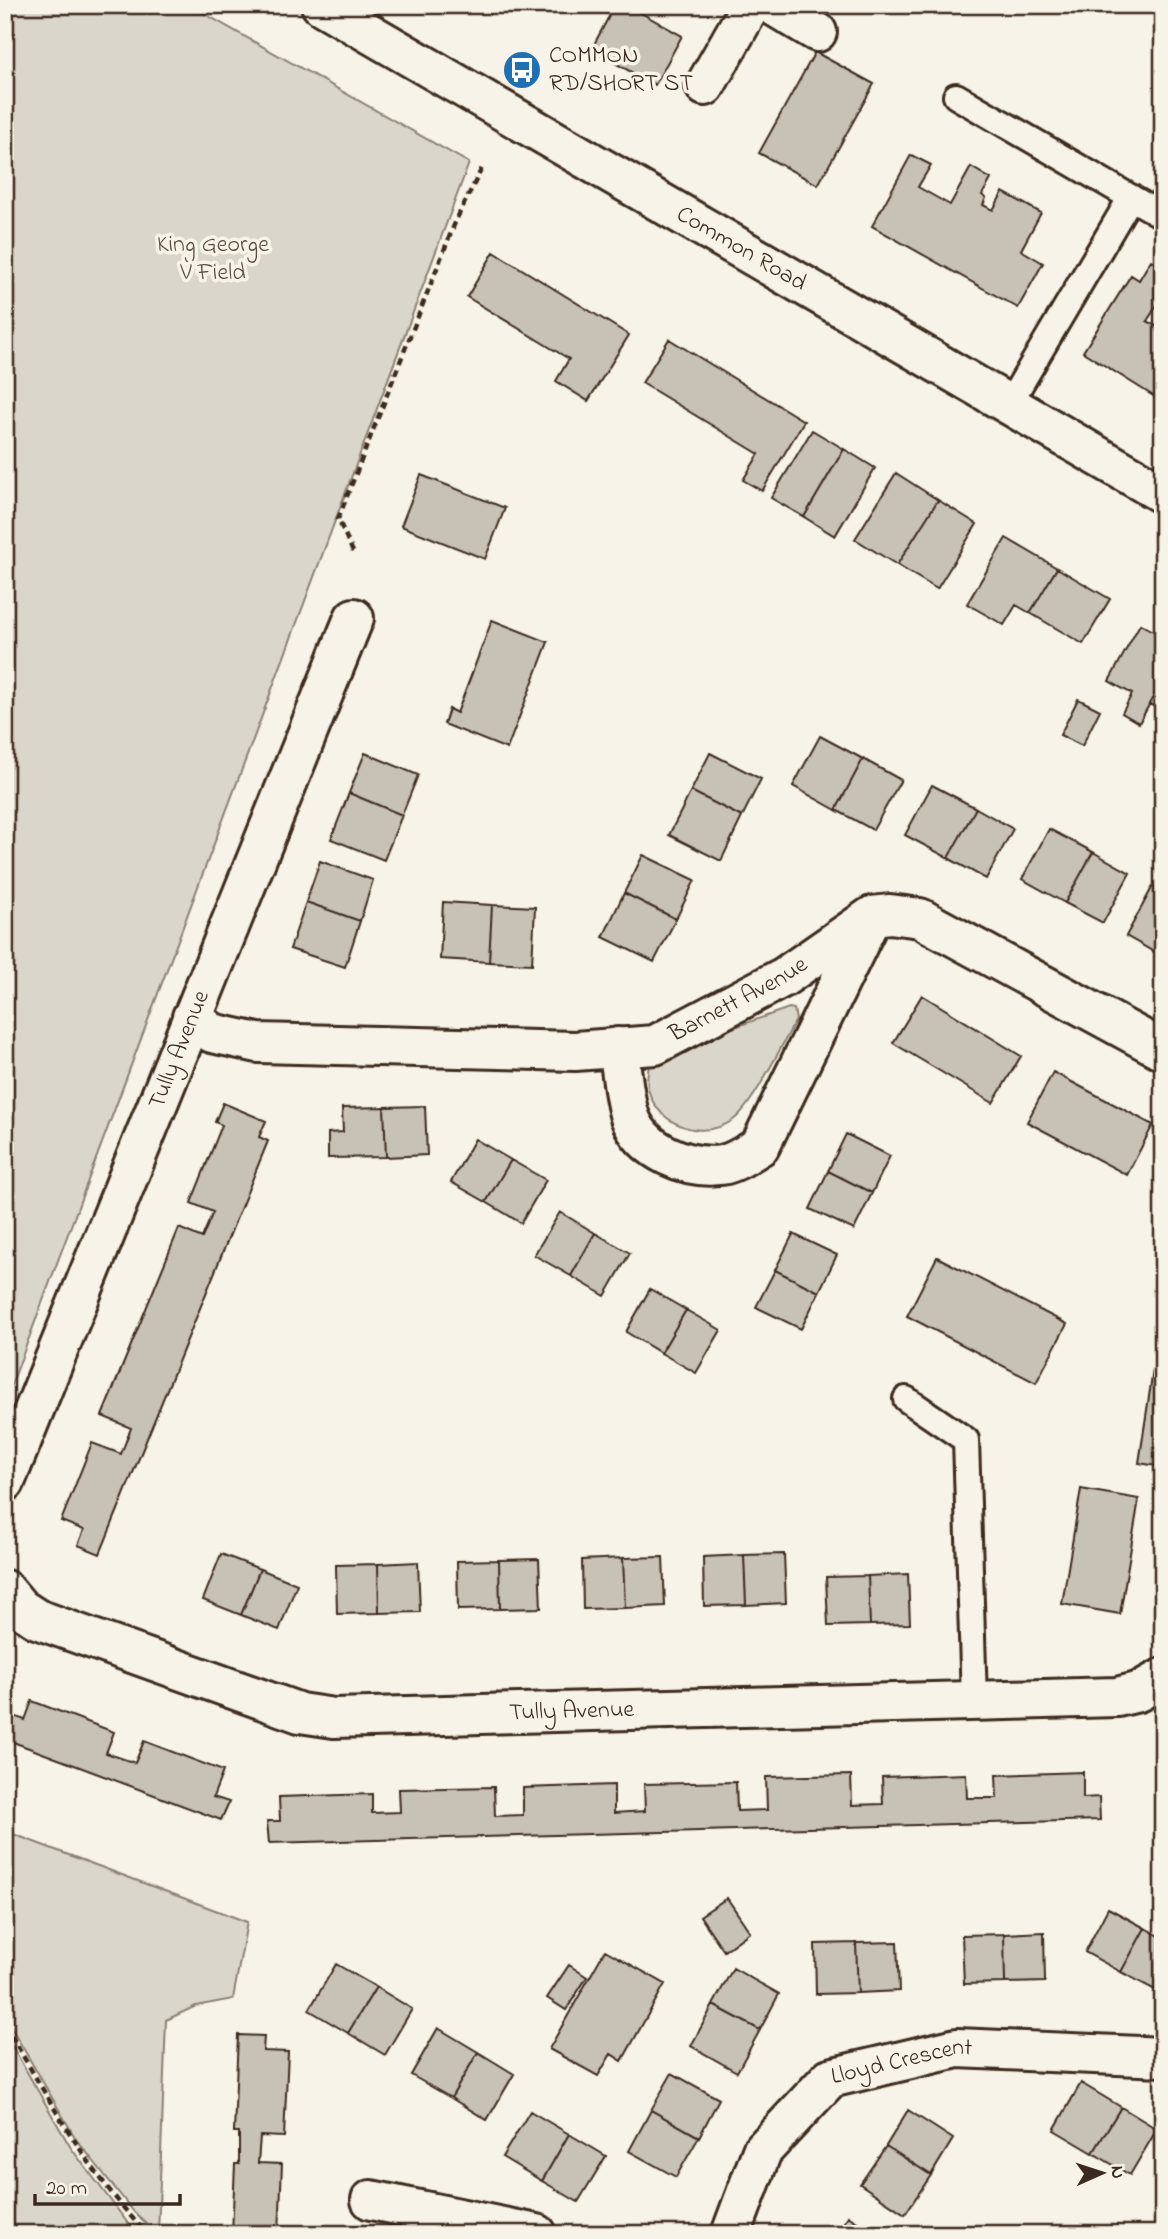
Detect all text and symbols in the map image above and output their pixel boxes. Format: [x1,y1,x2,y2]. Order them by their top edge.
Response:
place label: COMMON RD/SHORT ST [549,39,693,102]
bus stop icon: COMMON RD/SHORT ST [501,49,543,91]
street label: Common Road [670,197,813,301]
park label: King George V Field [157,228,269,291]
street label: Barnett Avenue [662,948,815,1052]
street label: Tully Avenue [140,985,219,1115]
street label: Tully Avenue [509,1692,635,1731]
street label: Lloyd Crescent [828,2030,973,2095]
north arrow [1066,2138,1136,2208]
scale bar [35,2162,180,2206]
text: N [1103,2165,1130,2180]
text: 20 m [46,2174,87,2204]

